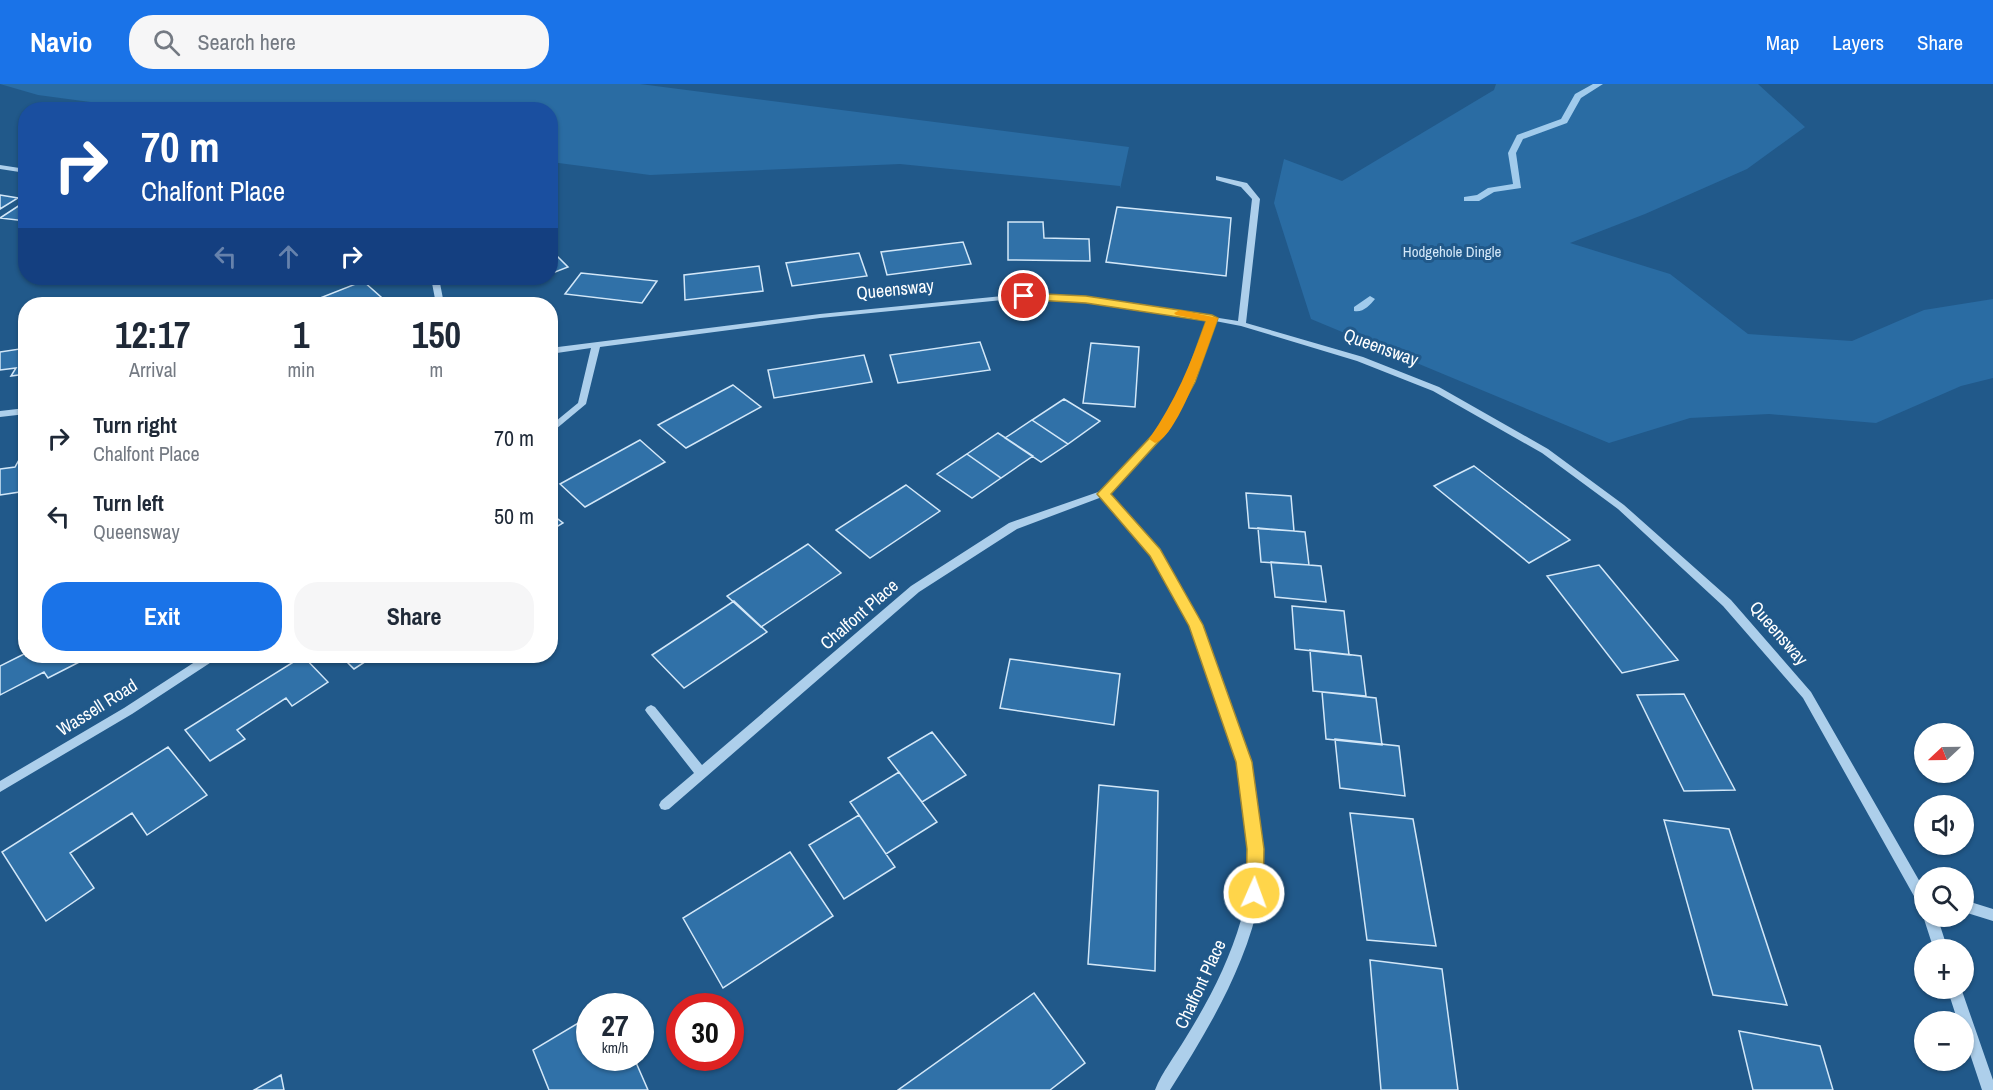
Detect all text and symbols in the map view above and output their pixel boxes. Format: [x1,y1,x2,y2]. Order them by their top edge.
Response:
search box [129,15,549,69]
text: Navio [30,23,93,61]
icon: search [150,26,183,59]
text: Search here [198,27,296,57]
text: Map [1766,28,1799,57]
text: Layers [1832,28,1884,57]
text: Share [1917,28,1963,57]
text: 70 m [141,119,220,175]
icon: right [42,126,120,204]
text: Chalfont Place [141,173,285,209]
icon: left [209,240,242,273]
icon: ahead [272,240,305,273]
icon: right [335,240,368,273]
park label: Hodgehole Dingle [1403,241,1501,262]
pin [998,270,1049,321]
street label: Queensway [855,272,936,306]
icon: arrive [1007,279,1040,312]
text: 12:17 [115,311,190,359]
text: 1 [293,311,309,359]
text: 150 [412,311,461,359]
street label: Queensway [1340,322,1422,372]
text: Arrival [129,356,176,383]
text: min [287,356,315,383]
text: m [430,356,443,383]
text: Turn right [93,410,177,440]
icon: right [42,422,75,455]
text: 70 m [494,423,534,453]
text: Chalfont Place [93,440,200,467]
text: Turn left [93,488,164,518]
icon: left [42,500,75,533]
text: 50 m [494,501,534,531]
text: Queensway [93,518,180,545]
street label: Chalfont Place [815,573,903,655]
button: Exit [42,582,282,651]
button: Share [294,582,534,651]
street label: Queensway [1744,595,1814,671]
street label: Wassell Road [52,672,142,742]
north arrow [1914,723,1974,783]
map controls [1914,723,1974,1071]
button: sound [1914,795,1974,855]
position arrow [1222,861,1286,925]
button: search [1914,867,1974,927]
street label: Chalfont Place [1168,935,1232,1033]
button: + [1914,939,1974,999]
speed limit sign: 30 [666,993,744,1071]
text: 27 [601,1005,629,1045]
button: − [1914,1011,1974,1071]
text: km/h [602,1037,628,1058]

